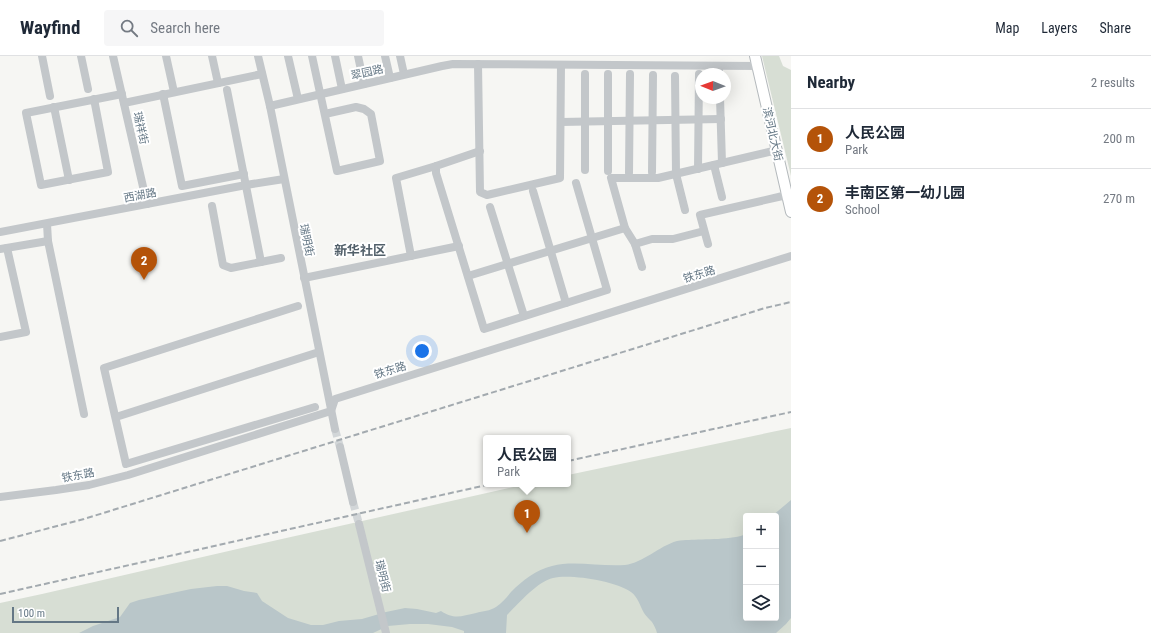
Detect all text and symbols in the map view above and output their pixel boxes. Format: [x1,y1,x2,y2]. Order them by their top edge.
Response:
search box [104,10,384,46]
text: Wayfind [20,16,80,39]
icon: search [118,17,140,39]
text: Search here [150,19,220,37]
text: Map [995,20,1019,36]
text: Layers [1041,20,1078,36]
text: Share [1100,20,1131,36]
street label: 翠园路 [350,62,385,83]
north arrow [695,68,731,104]
text: Nearby [807,72,855,92]
text: 2 results [1091,75,1135,90]
street label: 滨河北大街 [760,106,785,162]
street label: 瑞祥街 [130,111,151,146]
text: 人民公园 [845,124,905,142]
text: 1 [817,131,823,146]
text: 200 m [1103,131,1135,146]
text: Park [845,142,868,157]
text: 丰南区第一幼儿园 [845,184,965,202]
street label: 西湖路 [123,186,158,205]
text: 2 [817,191,823,206]
text: 270 m [1103,191,1135,206]
text: School [845,202,880,217]
street label: 瑞明街 [297,223,316,258]
district label: 新华社区 [334,243,386,258]
pin: 2 [131,247,157,280]
street label: 铁东路 [681,263,717,286]
your location [412,341,432,361]
street label: 铁东路 [372,359,408,382]
popup [483,435,571,487]
text: 人民公园 [497,446,557,464]
text: Park [497,464,520,479]
street label: 铁东路 [61,466,96,485]
pin: 1 [514,500,540,533]
map controls [743,513,779,621]
button: + [743,513,779,549]
button: − [743,549,779,585]
street label: 瑞明街 [372,559,393,594]
button: layers [743,585,779,621]
scale bar [12,605,119,624]
text: 100 m [18,607,45,620]

